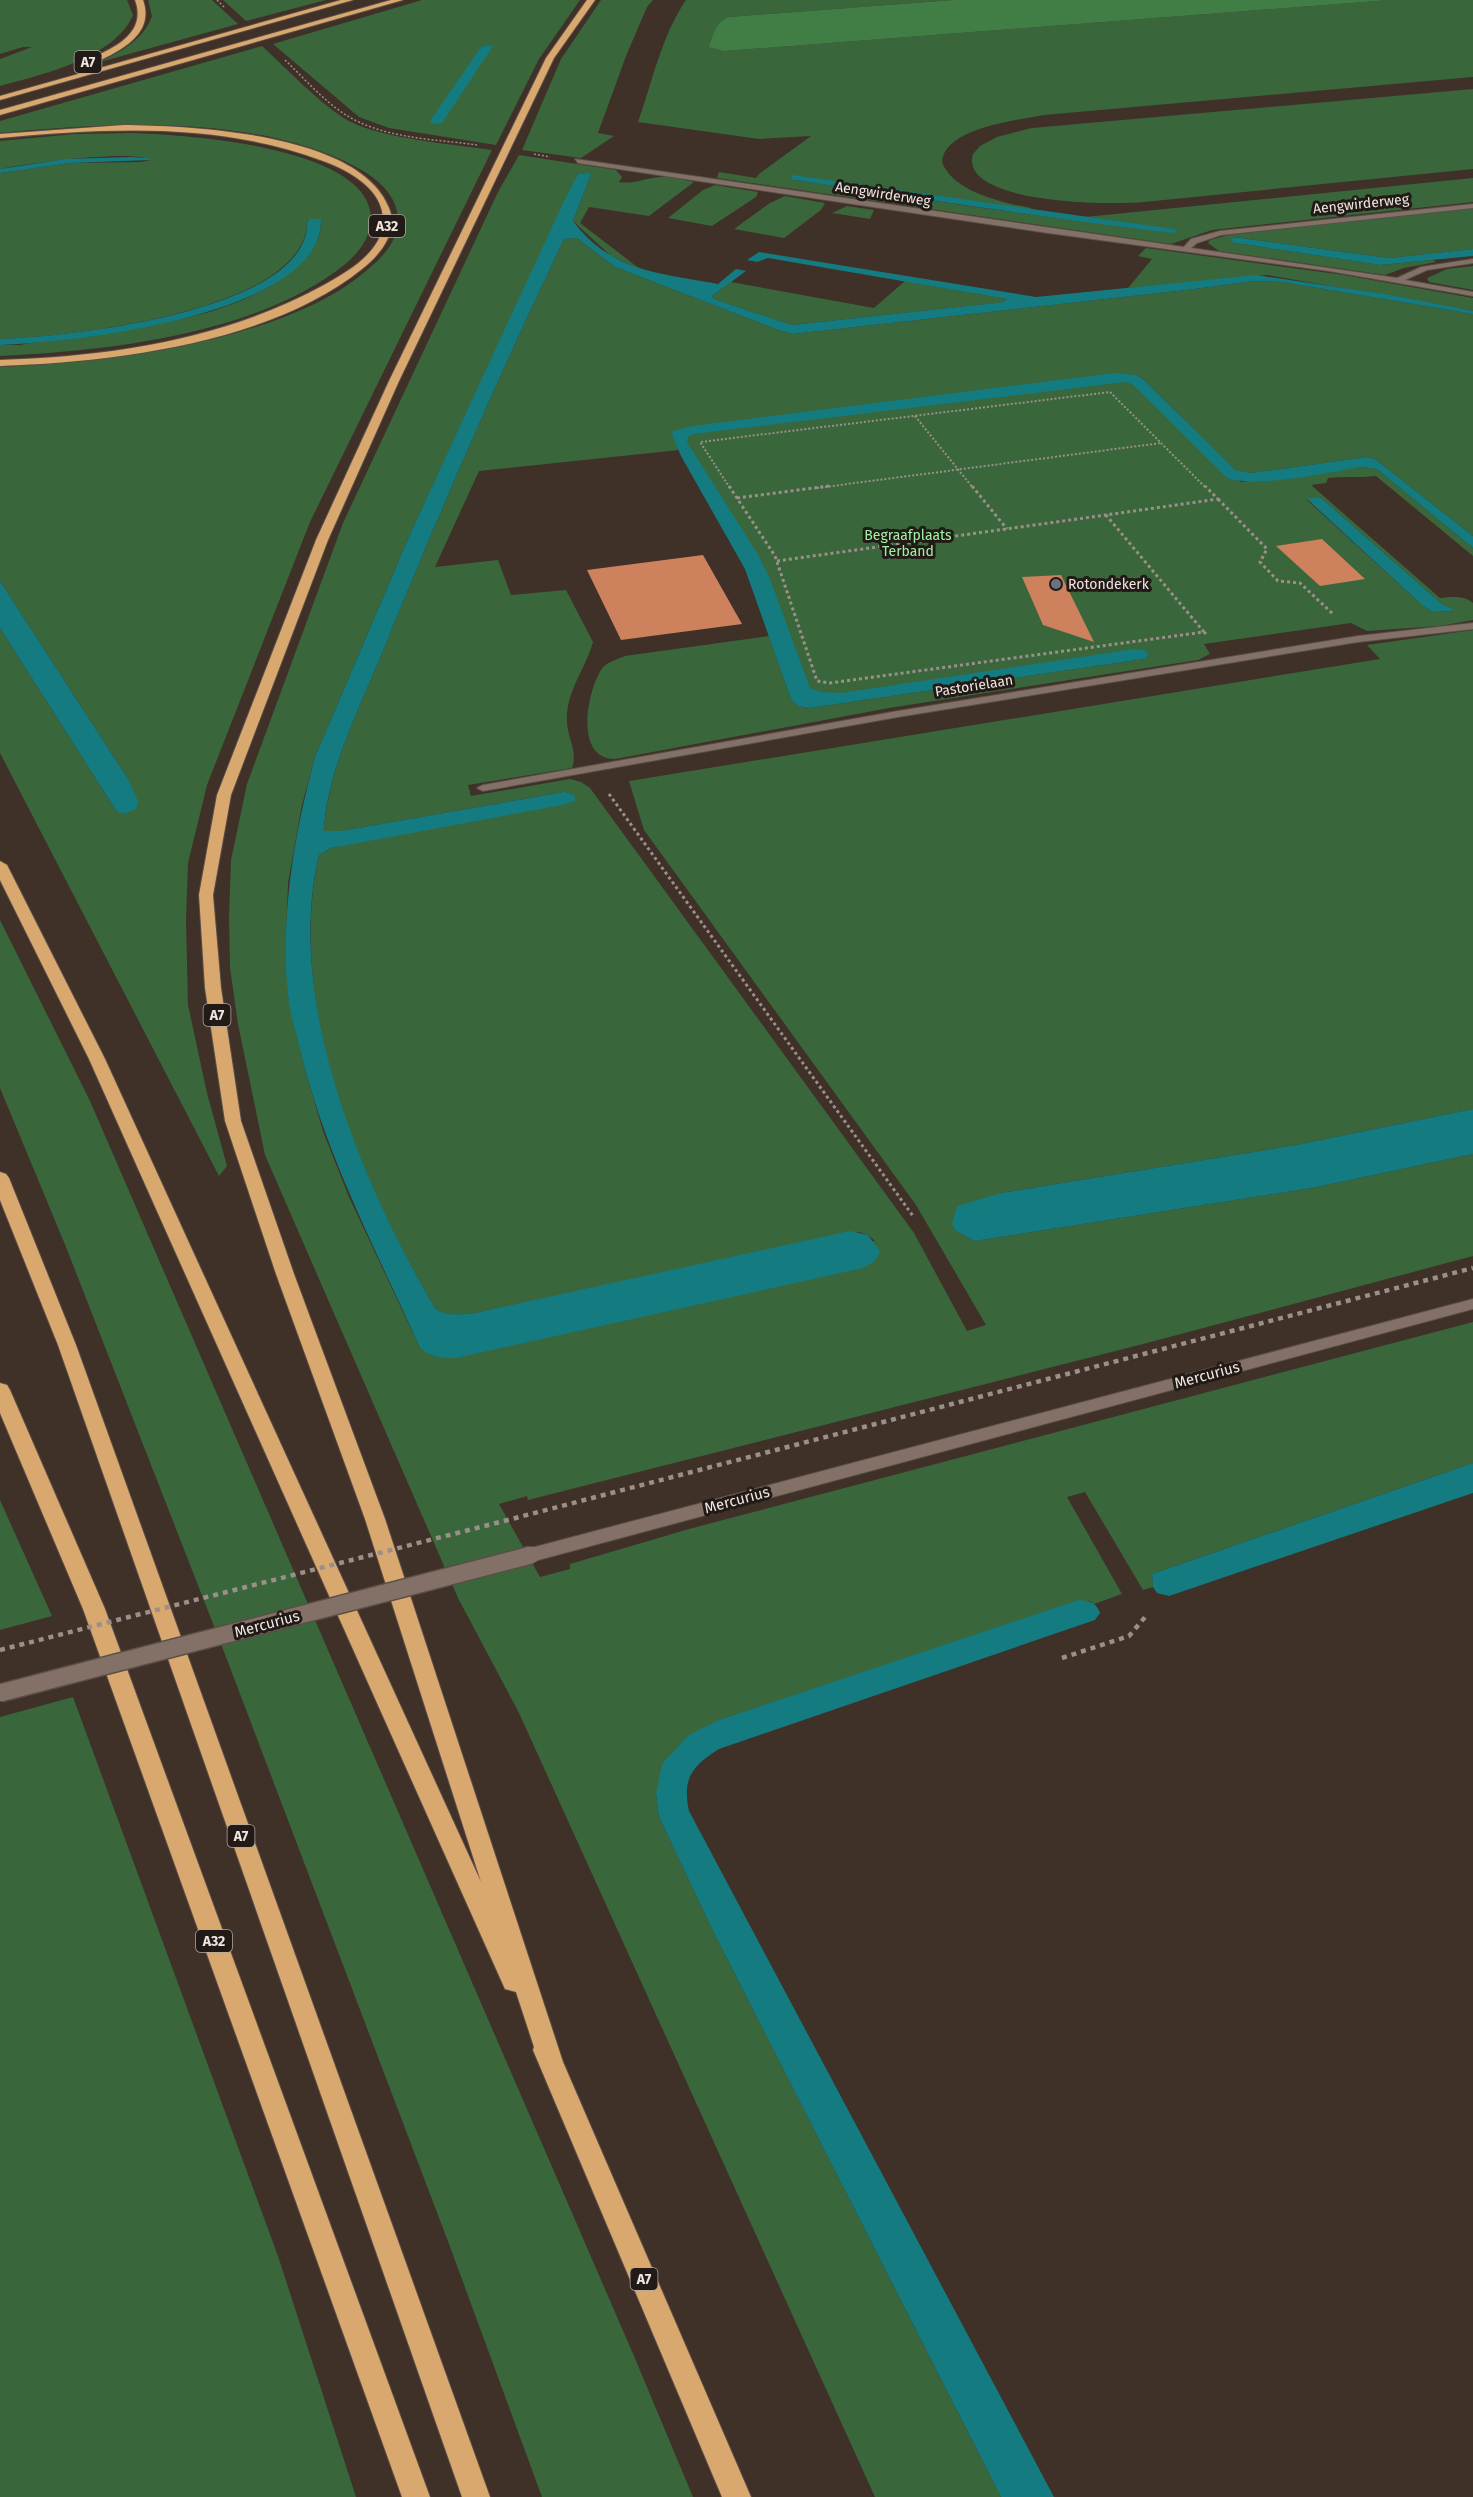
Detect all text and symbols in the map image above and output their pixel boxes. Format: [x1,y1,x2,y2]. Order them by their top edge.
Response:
road number: A7 [74,51,101,73]
street label: Aengwirderweg [834,178,933,210]
street label: Aengwirderweg [1312,190,1411,217]
road number: A32 [369,215,405,237]
park label: Begraafplaats Terband [864,527,952,560]
place label: Rotondekerk [1068,576,1150,593]
marker: Rotondekerk [1049,577,1063,591]
street label: Pastorielaan [934,671,1014,701]
road number: A7 [204,1004,230,1026]
street label: Mercurius [1172,1358,1242,1392]
street label: Mercurius [702,1483,772,1517]
street label: Mercurius [232,1607,302,1641]
road number: A7 [228,1825,254,1847]
road number: A32 [196,1930,232,1952]
road number: A7 [630,2268,658,2290]

